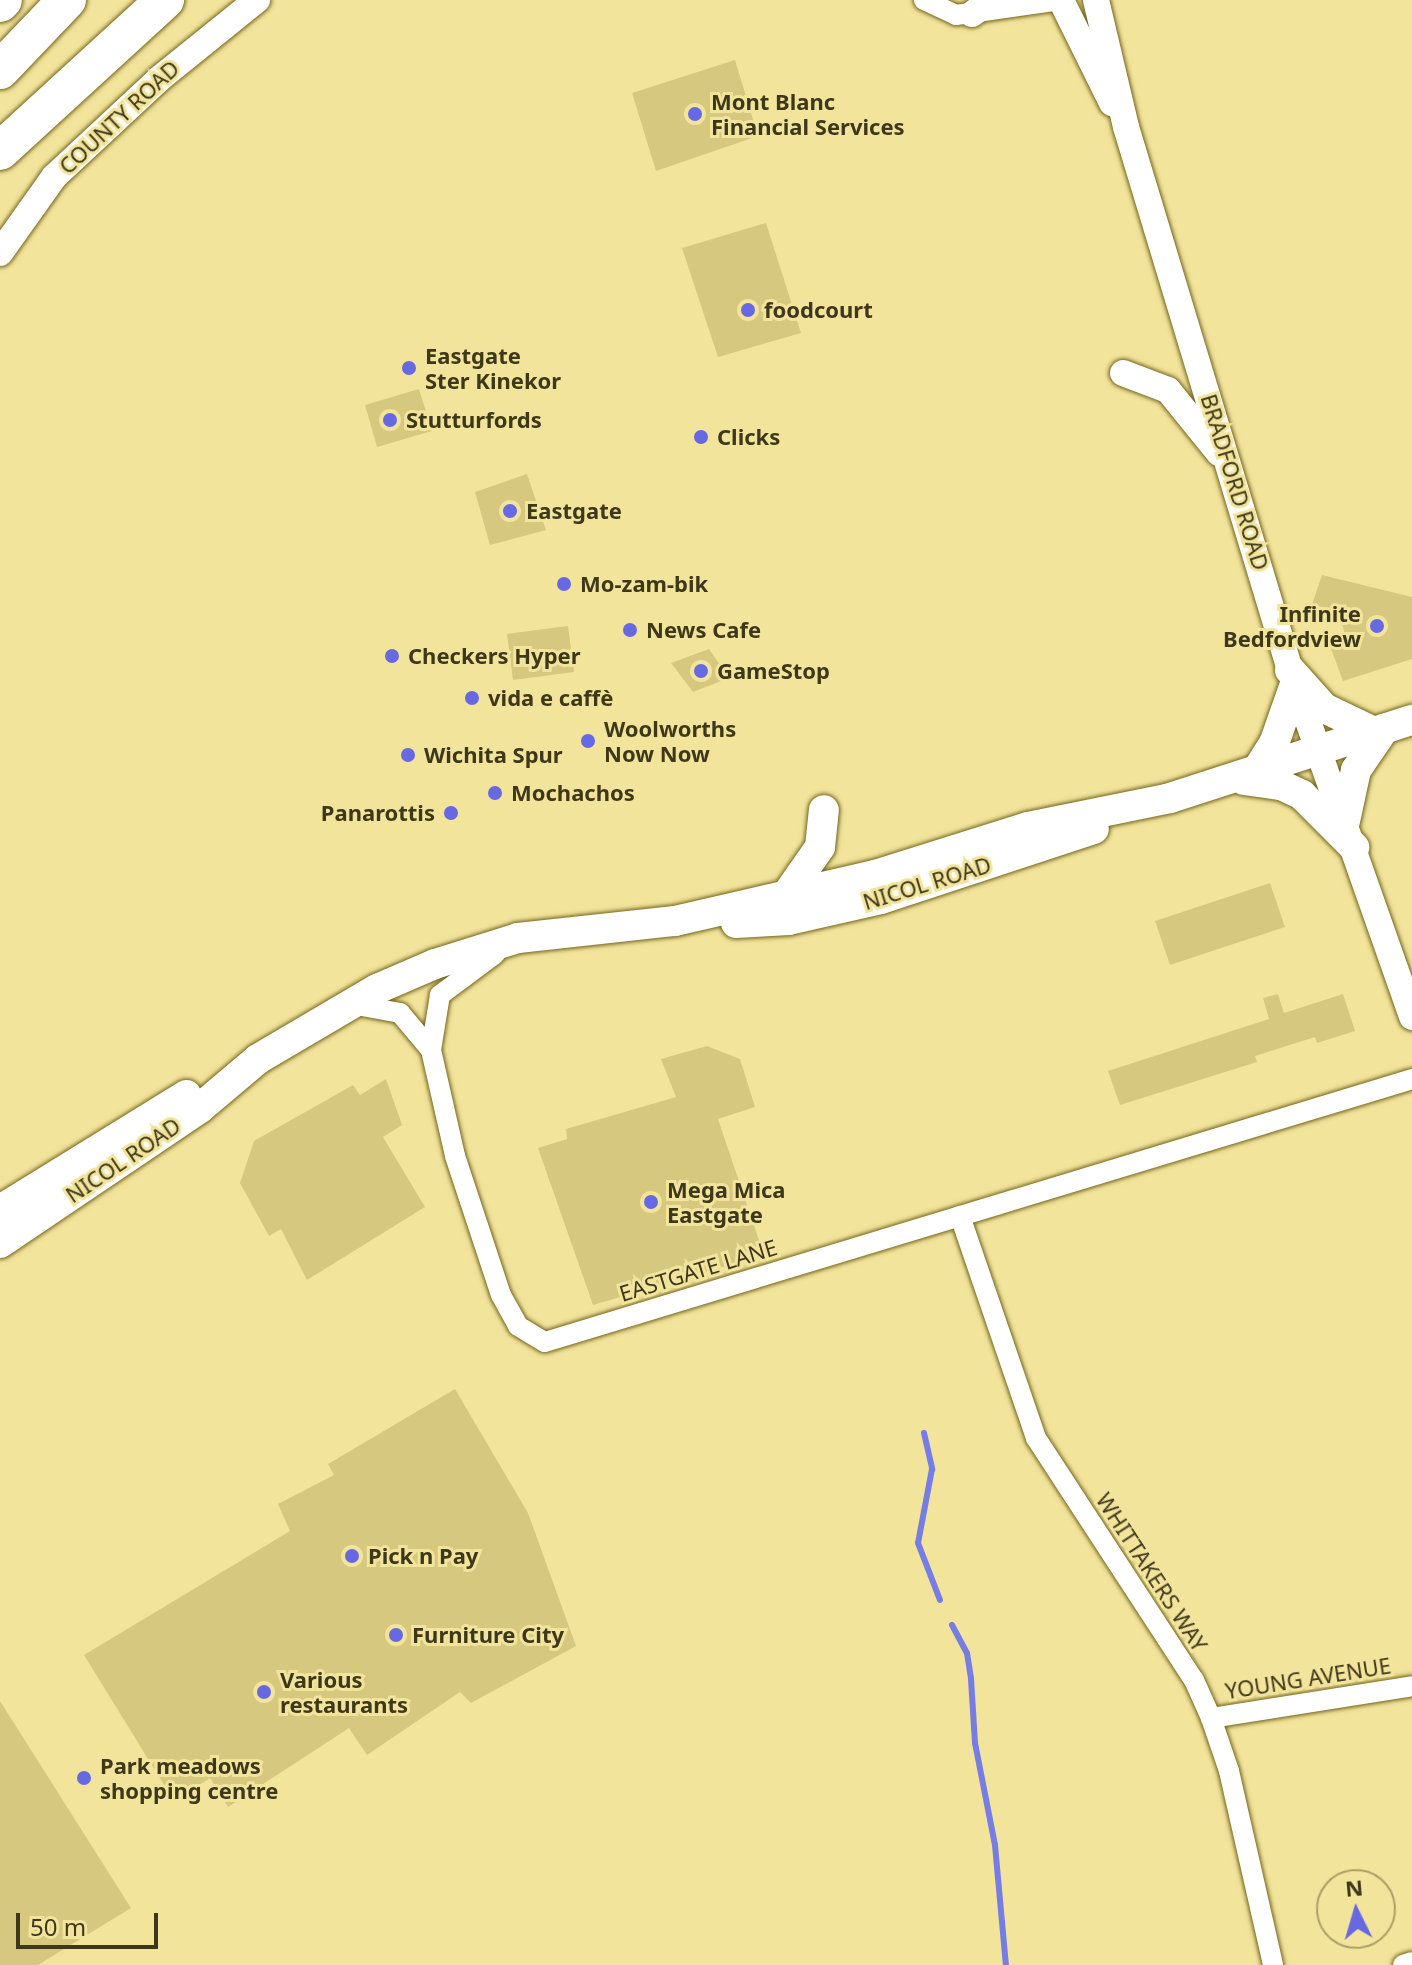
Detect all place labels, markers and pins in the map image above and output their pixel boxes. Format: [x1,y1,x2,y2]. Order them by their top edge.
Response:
place label: Mont Blanc Financial Services [711,88,905,140]
marker: Mont Blanc Financial Services [686,105,704,123]
place label: foodcourt [764,297,873,323]
marker: foodcourt [739,301,757,319]
place label: Eastgate Ster Kinekor [425,342,561,394]
marker: Eastgate Ster Kinekor [400,359,418,377]
place label: Stutturfords [406,407,542,433]
marker: Stutturfords [381,411,399,429]
place label: Clicks [717,424,780,450]
marker: Clicks [692,428,710,446]
place label: Eastgate [526,498,622,524]
marker: Eastgate [501,502,519,520]
place label: Mo-zam-bik [580,571,708,597]
marker: Mo-zam-bik [555,575,573,593]
place label: Infinite Bedfordview [1223,600,1361,652]
place label: News Cafe [646,617,761,643]
marker: Infinite Bedfordview [1368,617,1386,635]
marker: News Cafe [621,621,639,639]
place label: Checkers Hyper [408,643,581,669]
marker: Checkers Hyper [383,647,401,665]
place label: GameStop [717,658,830,684]
marker: GameStop [692,662,710,680]
place label: vida e caffè [488,685,613,711]
marker: vida e caffè [463,689,481,707]
place label: Woolworths Now Now [604,715,736,766]
marker: Woolworths Now Now [579,732,597,750]
place label: Wichita Spur [424,742,563,768]
marker: Wichita Spur [399,746,417,764]
place label: Mochachos [511,780,635,806]
marker: Mochachos [486,784,504,802]
place label: Panarottis [321,800,435,826]
marker: Panarottis [442,804,460,822]
place label: Mega Mica Eastgate [667,1176,786,1228]
marker: Mega Mica Eastgate [642,1193,660,1211]
place label: Pick n Pay [368,1543,478,1569]
marker: Pick n Pay [343,1547,361,1565]
place label: Furniture City [412,1622,564,1648]
marker: Furniture City [387,1626,405,1644]
place label: Various restaurants [280,1666,408,1718]
marker: Various restaurants [255,1683,273,1701]
place label: Park meadows shopping centre [100,1752,278,1804]
marker: Park meadows shopping centre [75,1769,93,1787]

